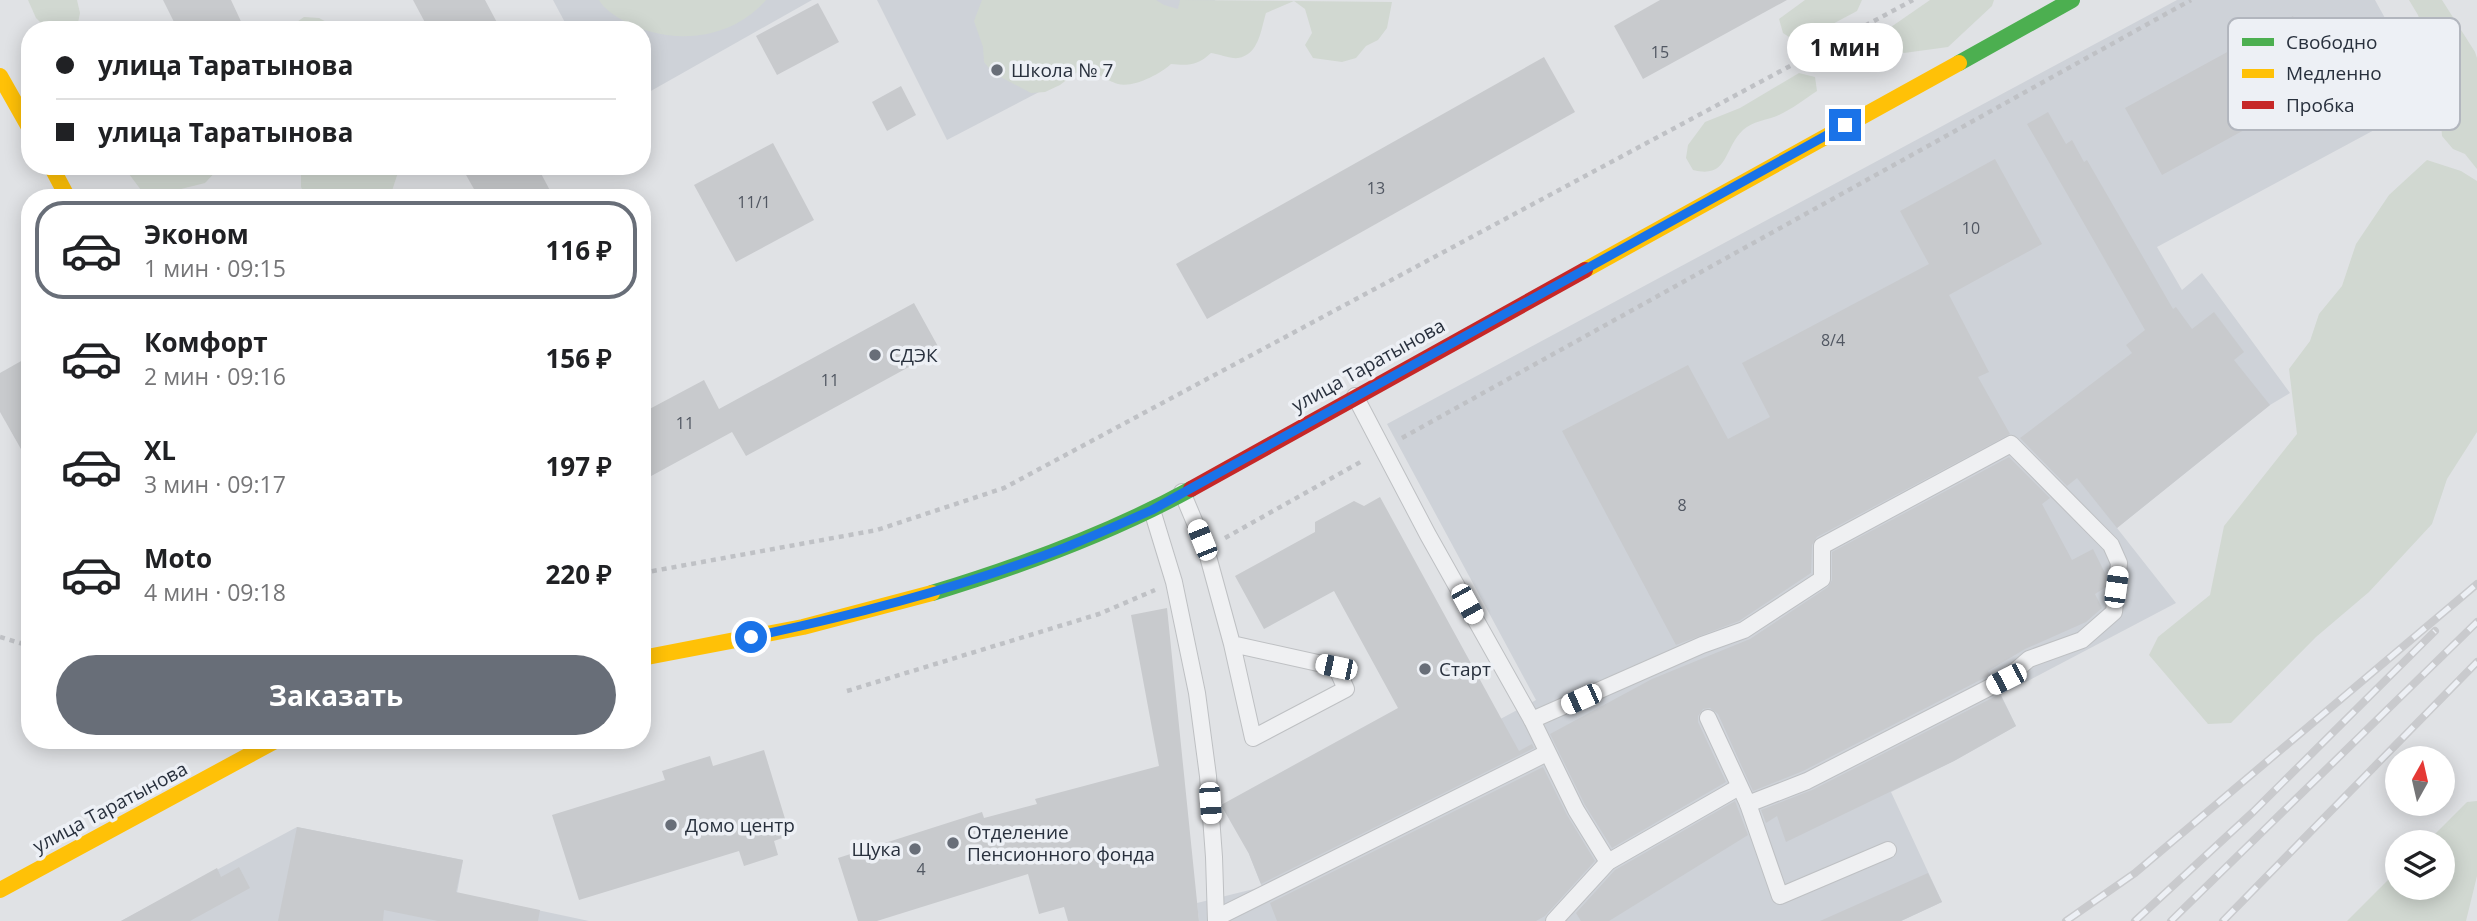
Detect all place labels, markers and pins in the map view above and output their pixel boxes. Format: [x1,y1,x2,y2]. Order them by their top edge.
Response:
place label: Школа № 7 [1011,57,1113,83]
marker: Школа № 7 [989,62,1005,78]
place label: СДЭК [889,342,938,368]
marker: СДЭК [867,347,883,363]
place label: Старт [1439,656,1491,682]
marker: Старт [1417,661,1433,677]
place label: Домо центр [685,812,795,838]
marker: Домо центр [663,817,679,833]
place label: Отделение Пенсионного фонда [967,819,1155,867]
marker: Отделение Пенсионного фонда [945,835,961,851]
place label: Щука [851,836,901,862]
marker: Щука [907,841,923,857]

